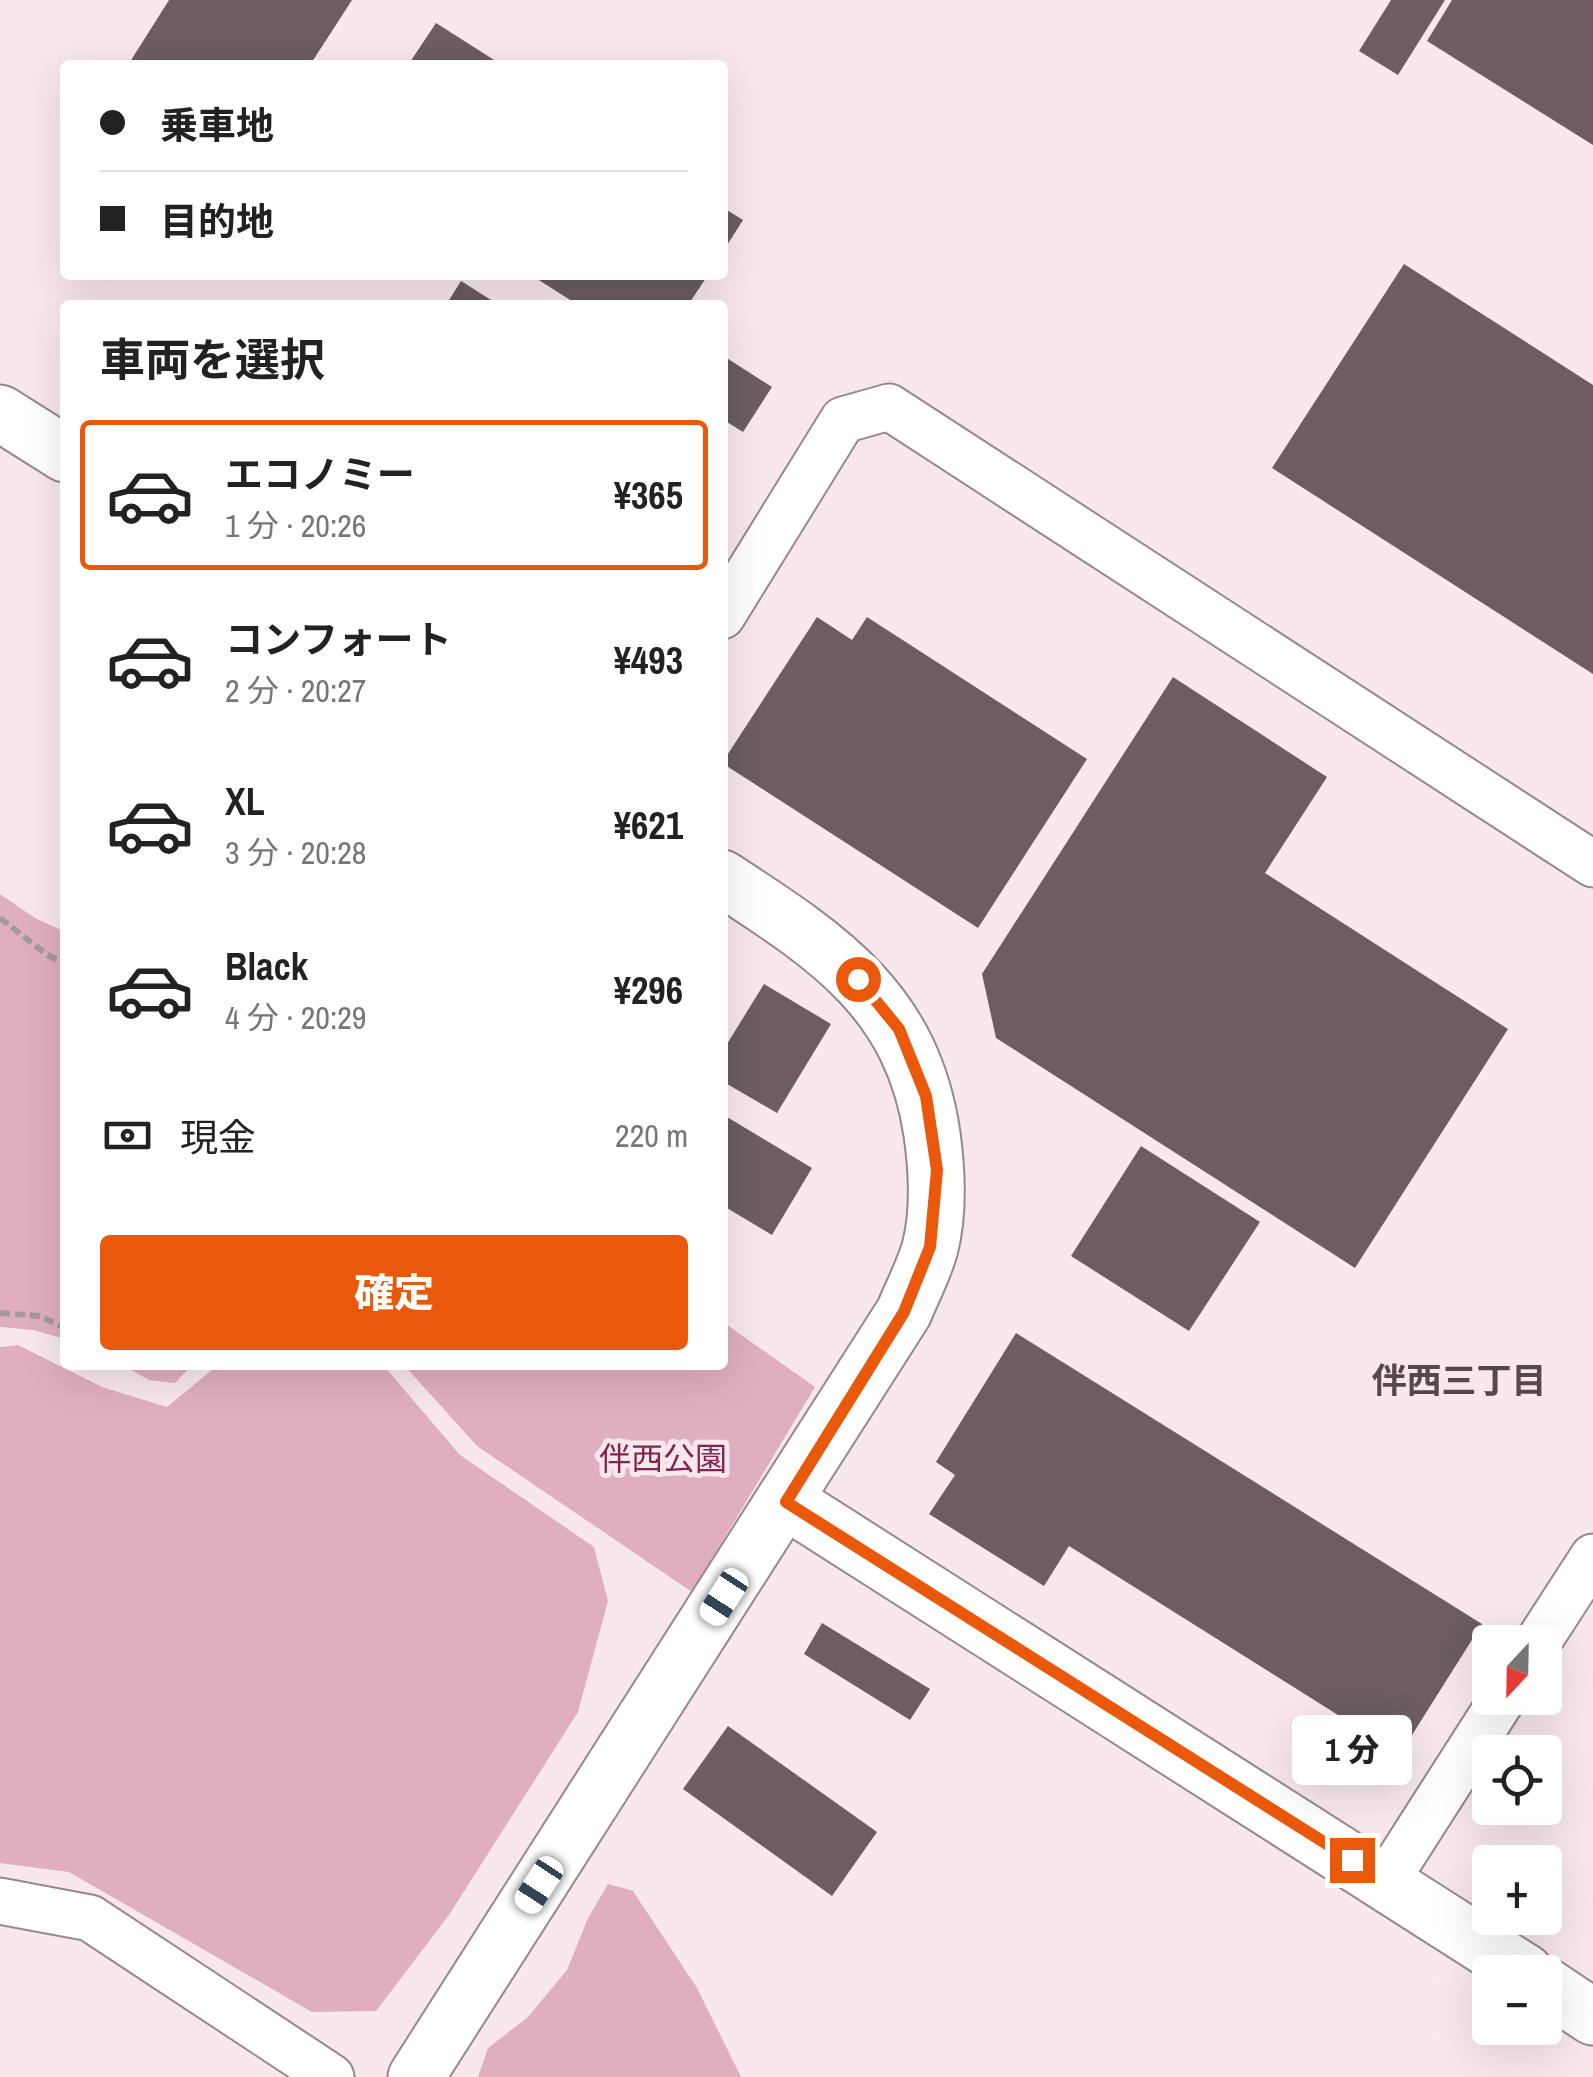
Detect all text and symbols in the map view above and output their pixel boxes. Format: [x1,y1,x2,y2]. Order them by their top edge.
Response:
text: 乗車地 [160,100,274,151]
text: 目的地 [160,196,274,247]
text: 車両を選択 [100,329,325,390]
text: エコノミー [225,449,415,500]
icon: car [105,450,195,540]
text: ¥365 [614,470,683,521]
text: 1 分 · 20:26 [225,504,366,547]
text: コンフォート [225,614,452,665]
icon: car [105,615,195,705]
text: ¥493 [614,635,683,686]
text: 2 分 · 20:27 [225,669,366,712]
text: XL [225,776,265,827]
icon: car [105,780,195,870]
text: ¥621 [614,800,683,851]
text: 3 分 · 20:28 [225,831,366,874]
text: Black [225,941,308,992]
icon: car [105,945,195,1035]
route start [836,957,881,1002]
text: ¥296 [614,965,683,1016]
text: 4 分 · 20:29 [225,996,366,1039]
icon: cash [100,1108,155,1163]
text: 現金 [180,1112,256,1163]
text: 220 m [615,1114,688,1157]
button: 確定 [100,1235,688,1350]
district label: 伴西三丁目 [1371,1357,1547,1404]
park label: 伴西公園 [599,1437,727,1480]
car [695,1564,753,1630]
north arrow [1472,1625,1562,1715]
map controls [1472,1625,1562,2045]
callout: 1 分 [1292,1715,1412,1785]
text: 1 分 [1325,1728,1379,1771]
button: locate [1472,1735,1562,1825]
route end [1330,1838,1375,1883]
button: + [1472,1845,1562,1935]
car [510,1852,568,1918]
button: − [1472,1955,1562,2045]

